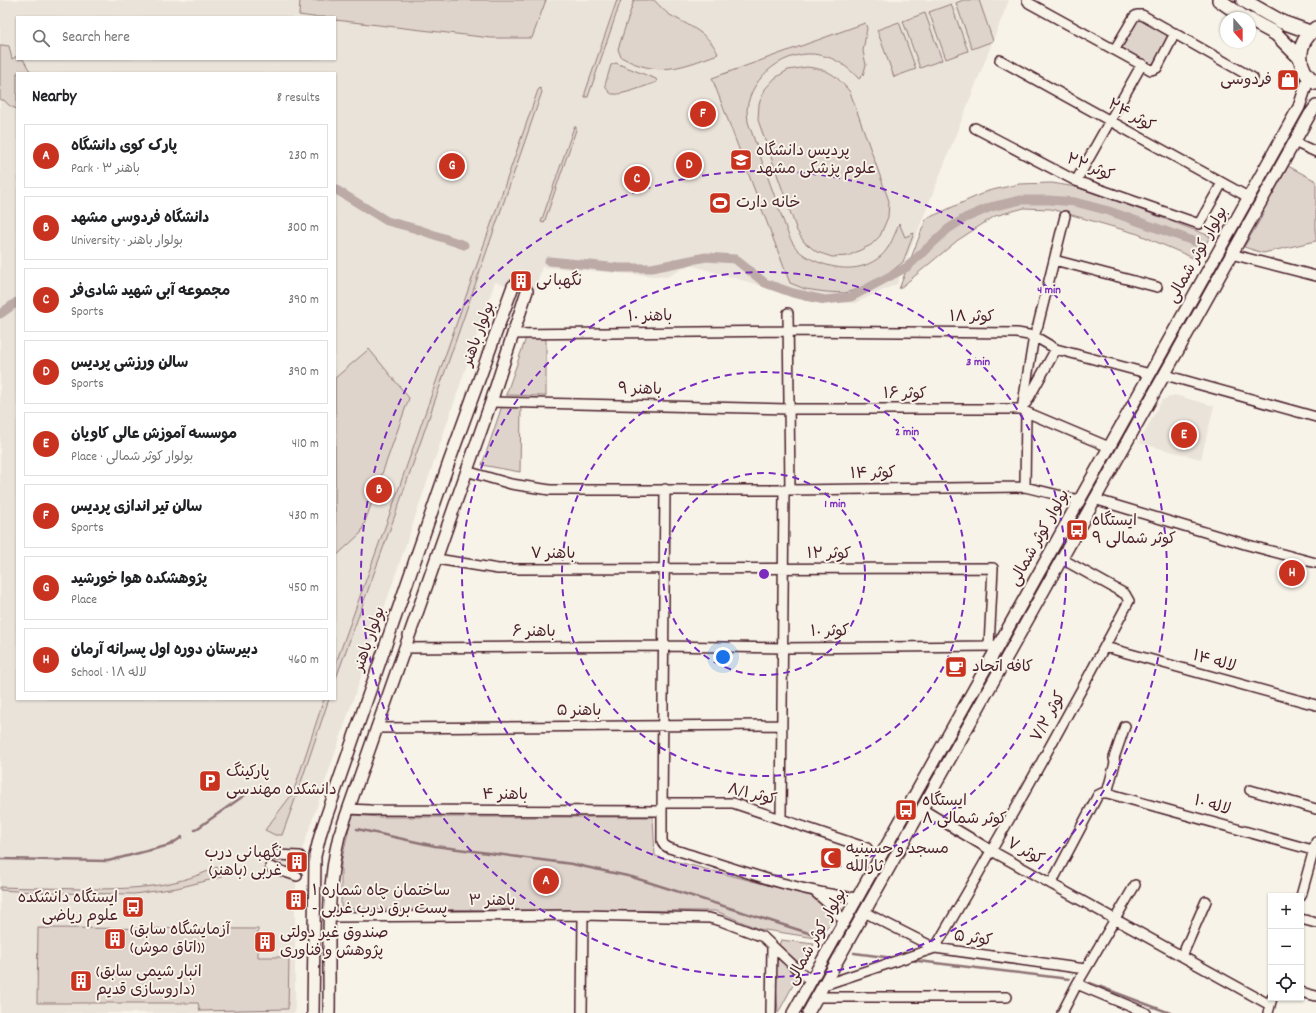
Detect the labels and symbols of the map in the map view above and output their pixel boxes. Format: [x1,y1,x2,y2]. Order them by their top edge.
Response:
north arrow [1220,12,1256,48]
shop icon: فردوسی [1275,67,1301,93]
place label: فردوسی [1220,69,1272,92]
street label: کوثر ۲۴ [1103,94,1159,138]
pin: F [690,99,716,129]
place label: پردیس دانشگاه علوم پزشکی مشهد [756,140,876,181]
school or university icon: پردیس دانشگاه علوم پزشکی مشهد [728,147,754,173]
street label: کوثر ۲۲ [1063,148,1117,188]
pin: D [676,150,702,180]
pin: G [439,151,465,181]
pin: C [624,164,650,194]
sports icon: خانه دارت [707,190,733,216]
place label: خانه دارت [736,192,800,215]
street label: بولوار کوثر شمالی [1162,202,1234,308]
building icon: نگهبانی [508,268,534,294]
place label: نگهبانی [536,270,582,293]
text: 4 min [1037,282,1061,299]
street label: بولوار باهنر [456,298,501,371]
street label: باهنر ۱۰ [627,305,673,329]
street label: کوثر ۱۸ [949,306,995,329]
text: 3 min [966,354,990,371]
street label: باهنر ۹ [618,378,662,402]
street label: کوثر ۱۶ [883,383,927,406]
pin: E [1171,420,1197,450]
text: 2 min [895,424,919,441]
street label: کوثر ۱۴ [850,462,896,486]
pin: B [366,475,392,505]
street label: بولوار کوثر شمالی [1004,485,1076,591]
text: 1 min [824,496,846,513]
place label: ایستگاه کوثر شمالی ۹ [1092,510,1176,551]
bus stop icon: ایستگاه کوثر شمالی ۹ [1064,517,1090,543]
street label: باهنر ۷ [530,543,576,566]
street label: کوثر ۱۲ [807,543,851,566]
pin: H [1279,558,1305,588]
centre of rings [757,567,771,581]
street label: بولوار باهنر [348,603,392,676]
street label: کوثر ۱۰ [810,620,850,644]
street label: باهنر ۶ [512,621,556,644]
street label: لاله ۱۴ [1190,645,1238,679]
your location [713,647,733,667]
cafe icon: کافه اتحاد [943,654,969,680]
place label: کافه اتحاد [972,656,1033,679]
street label: کوثر ۷/۲ [1026,687,1072,747]
street label: باهنر ۵ [557,700,601,723]
place label: پارکینگ دانشکده مهندسی [226,761,337,802]
parking icon: پارکینگ دانشکده مهندسی [197,768,223,794]
street label: کوثر ۸/۱ [725,778,779,812]
street label: باهنر ۴ [482,784,528,807]
place label: ایستگاه کوثر شمالی ۸ [922,790,1007,831]
street label: لاله ۱۰ [1191,790,1233,822]
bus stop icon: ایستگاه کوثر شمالی ۸ [893,797,919,823]
street label: کوثر ۷ [1002,832,1048,872]
place label: مسجد و حسینیه ثارالله [846,838,949,879]
place label: نگهبانی درب غربی (باهنر) [204,842,282,883]
mosque icon: مسجد و حسینیه ثارالله [818,845,844,871]
building icon: نگهبانی درب غربی (باهنر) [284,849,310,875]
pin: A [533,866,559,896]
place label: ساختمان چاه شماره ۱ - پست برق درب غربی [312,880,450,921]
street label: بولوار کوثر شمالی [781,884,853,990]
place label: ایستگاه دانشکده علوم ریاضی [18,887,118,928]
building icon: ساختمان چاه شماره ۱ - پست برق درب غربی [283,887,309,913]
street label: باهنر ۳ [469,890,515,913]
bus stop icon: ایستگاه دانشکده علوم ریاضی [120,894,146,920]
place label: (آزمایشگاه سابق (اتاق موش)) [130,919,231,960]
place label: صندوق غیر دولتی پژوهش و فناوری [280,922,389,963]
street label: کوثر ۵ [952,925,994,953]
building icon: (آزمایشگاه سابق (اتاق موش)) [102,926,128,952]
building icon: صندوق غیر دولتی پژوهش و فناوری [252,929,278,955]
place label: (انبار شیمی سابق داروسازی قدیم) [96,961,202,1002]
building icon: (انبار شیمی سابق داروسازی قدیم) [68,968,94,994]

